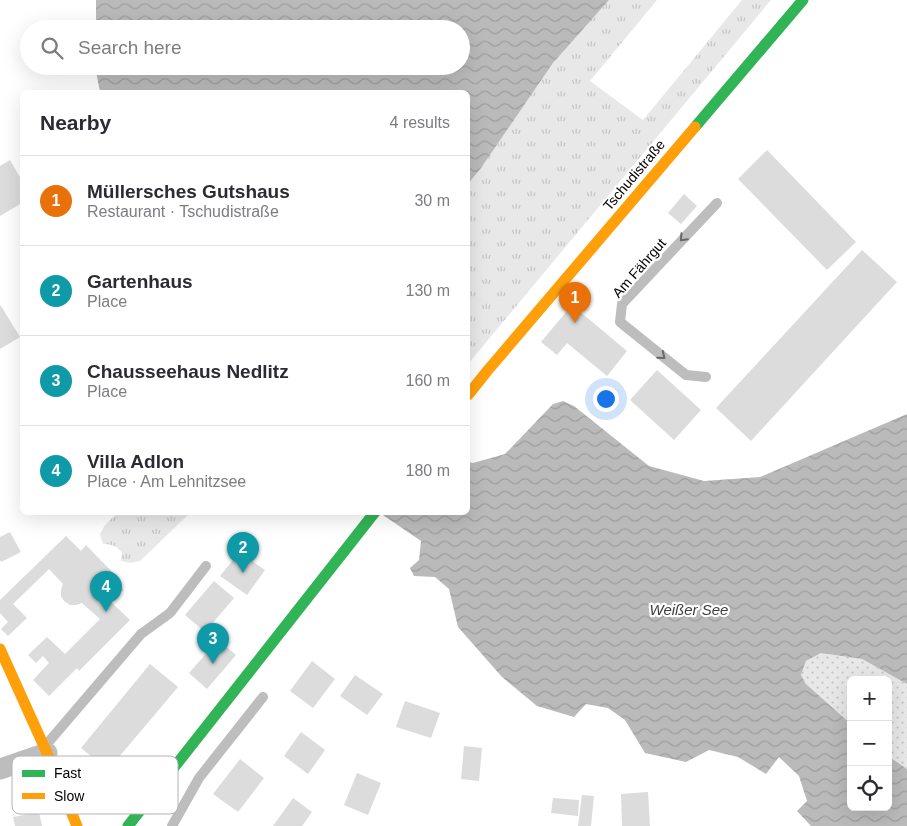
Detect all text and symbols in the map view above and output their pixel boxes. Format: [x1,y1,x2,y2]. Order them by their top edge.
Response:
search box [20,20,470,75]
icon: search [38,34,66,62]
text: Search here [78,37,182,58]
text: Nearby [40,111,111,134]
text: 4 results [390,114,450,131]
street label: Tschudistraße [600,136,668,214]
text: Müllersches Gutshaus [87,181,290,202]
text: 1 [52,192,60,209]
text: 30 m [414,192,450,209]
text: Restaurant · Tschudistraße [87,203,279,220]
one-way arrow [680,233,689,242]
street label: Am Fährgut [609,235,669,301]
text: Gartenhaus [87,271,193,292]
text: 2 [52,282,60,299]
text: 130 m [406,282,450,299]
pin: 1 [559,282,591,323]
text: Place [87,293,127,310]
one-way arrow [656,351,665,359]
text: Chausseehaus Nedlitz [87,361,289,382]
text: 3 [52,372,60,389]
text: 160 m [406,372,450,389]
text: Place [87,383,127,400]
your location [593,386,619,412]
text: Villa Adlon [87,451,184,472]
text: 4 [52,462,60,479]
text: 180 m [406,462,450,479]
text: Place · Am Lehnitzsee [87,473,246,490]
pin: 2 [227,532,259,573]
pin: 4 [90,571,122,612]
water label: Weißer See [650,601,728,618]
pin: 3 [197,623,229,664]
map controls [847,676,892,811]
button: + [847,676,892,721]
button: − [847,721,892,766]
legend [12,756,178,814]
text: Fast [54,765,81,781]
button: locate [847,766,892,811]
text: Slow [54,788,85,804]

